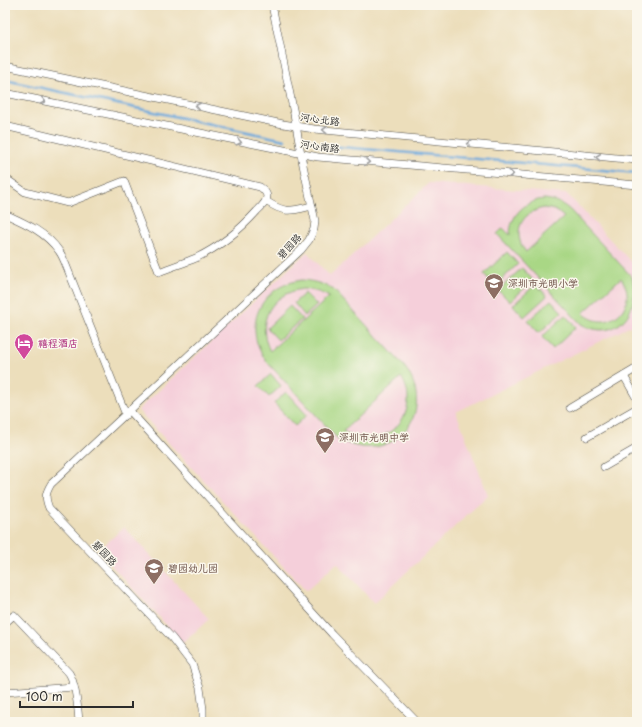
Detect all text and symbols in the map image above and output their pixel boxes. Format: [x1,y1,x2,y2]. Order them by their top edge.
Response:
one-way arrow [40,96,46,104]
one-way arrow [195,103,201,111]
street label: 河心北路 [299,109,341,128]
one-way arrow [322,126,328,135]
street label: 河心南路 [299,135,341,156]
one-way arrow [236,137,242,145]
one-way arrow [466,140,472,149]
one-way arrow [595,152,601,161]
one-way arrow [364,157,370,166]
one-way arrow [508,169,514,178]
street label: 碧园路 [273,230,304,262]
school or university icon: 深圳市光明小学 [483,272,505,300]
place label: 深圳市光明小学 [508,275,578,290]
hotel icon: 禧程酒店 [13,332,35,360]
place label: 禧程酒店 [38,335,78,350]
school or university icon: 深圳市光明中学 [314,426,336,454]
place label: 深圳市光明中学 [339,429,409,444]
street label: 碧园路 [90,537,121,569]
school or university icon: 碧园幼儿园 [143,557,165,585]
place label: 碧园幼儿园 [168,560,218,575]
scale bar [20,683,133,709]
text: 100 m [26,687,63,705]

